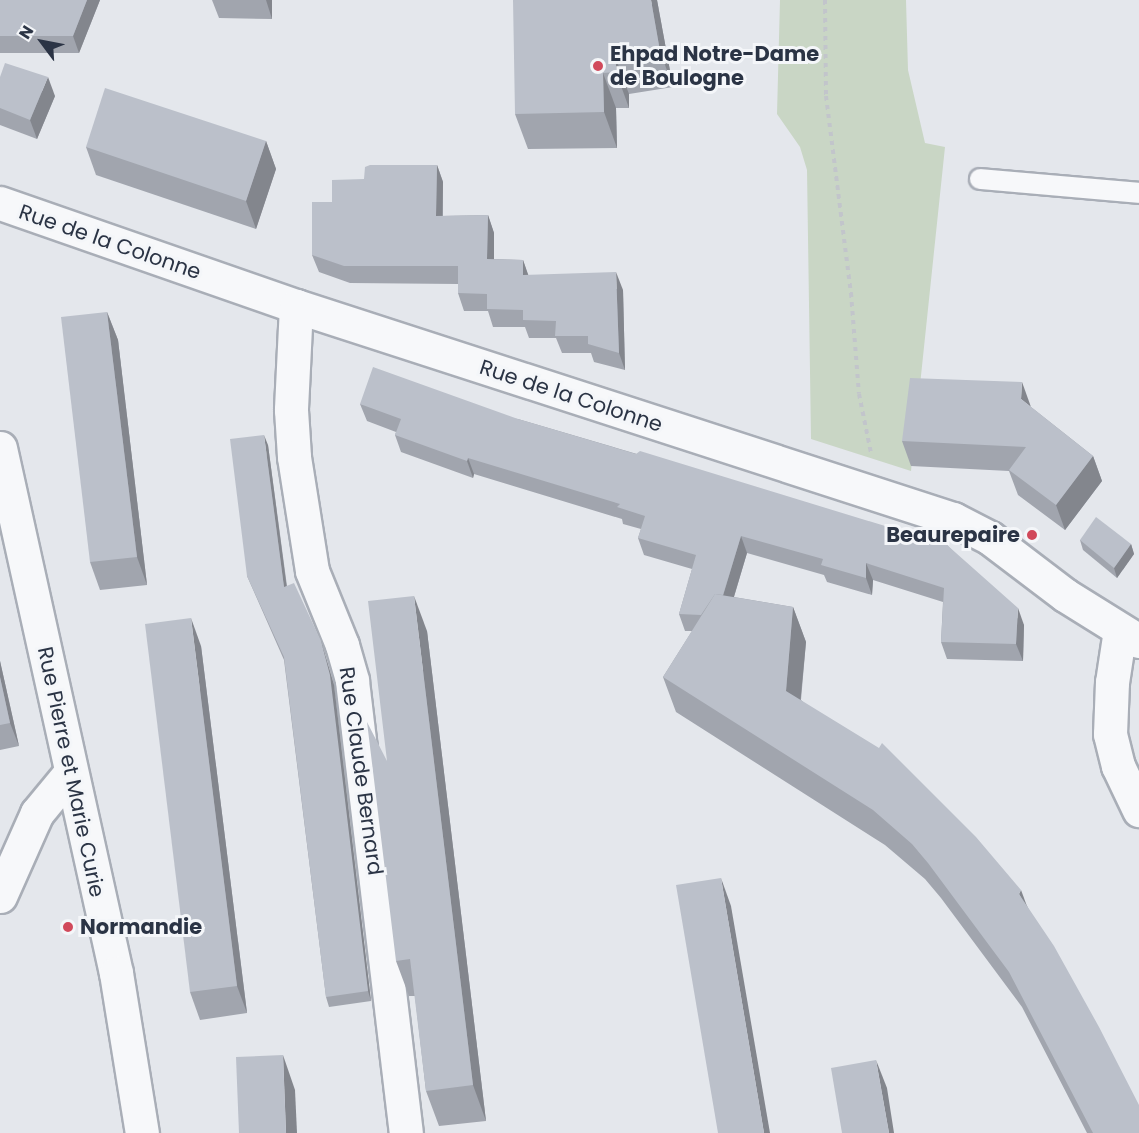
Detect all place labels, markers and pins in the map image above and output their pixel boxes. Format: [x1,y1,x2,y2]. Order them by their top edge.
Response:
place label: Ehpad Notre-Dame de Boulogne [610,41,819,91]
marker: Ehpad Notre-Dame de Boulogne [591,59,605,73]
place label: Beaurepaire [886,522,1020,548]
marker: Beaurepaire [1025,528,1039,542]
place label: Normandie [80,914,202,940]
marker: Normandie [61,920,75,934]

